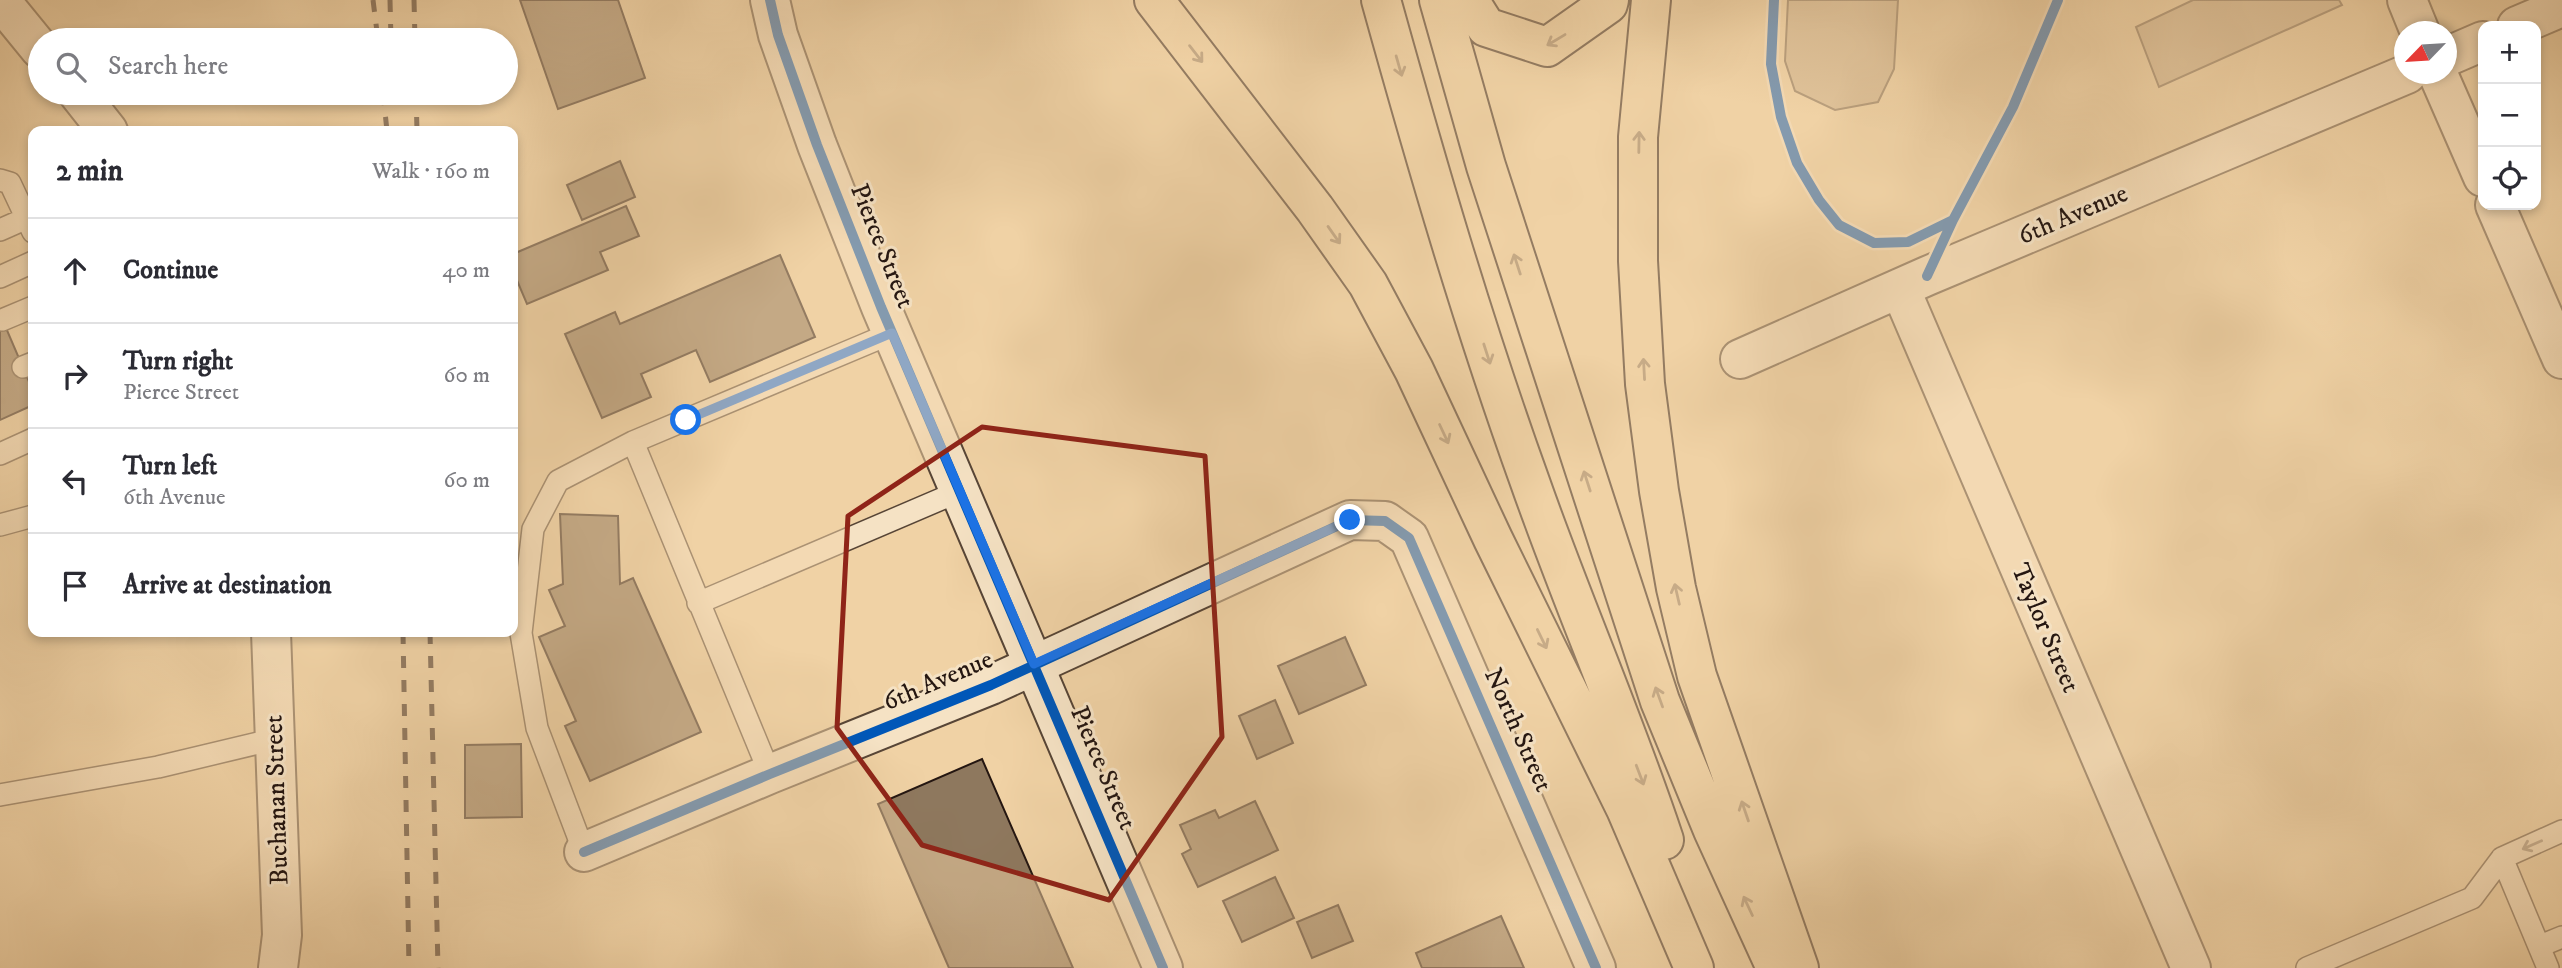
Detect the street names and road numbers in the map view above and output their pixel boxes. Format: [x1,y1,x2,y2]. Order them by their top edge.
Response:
street label: 6th Avenue [2013,177,2133,253]
street label: Pierce Street [842,179,922,313]
street label: Taylor Street [2003,558,2087,698]
street label: 6th Avenue [878,643,998,719]
street label: North Street [1476,663,1560,797]
street label: Pierce Street [1062,701,1144,835]
street label: Buchanan Street [258,714,296,886]

